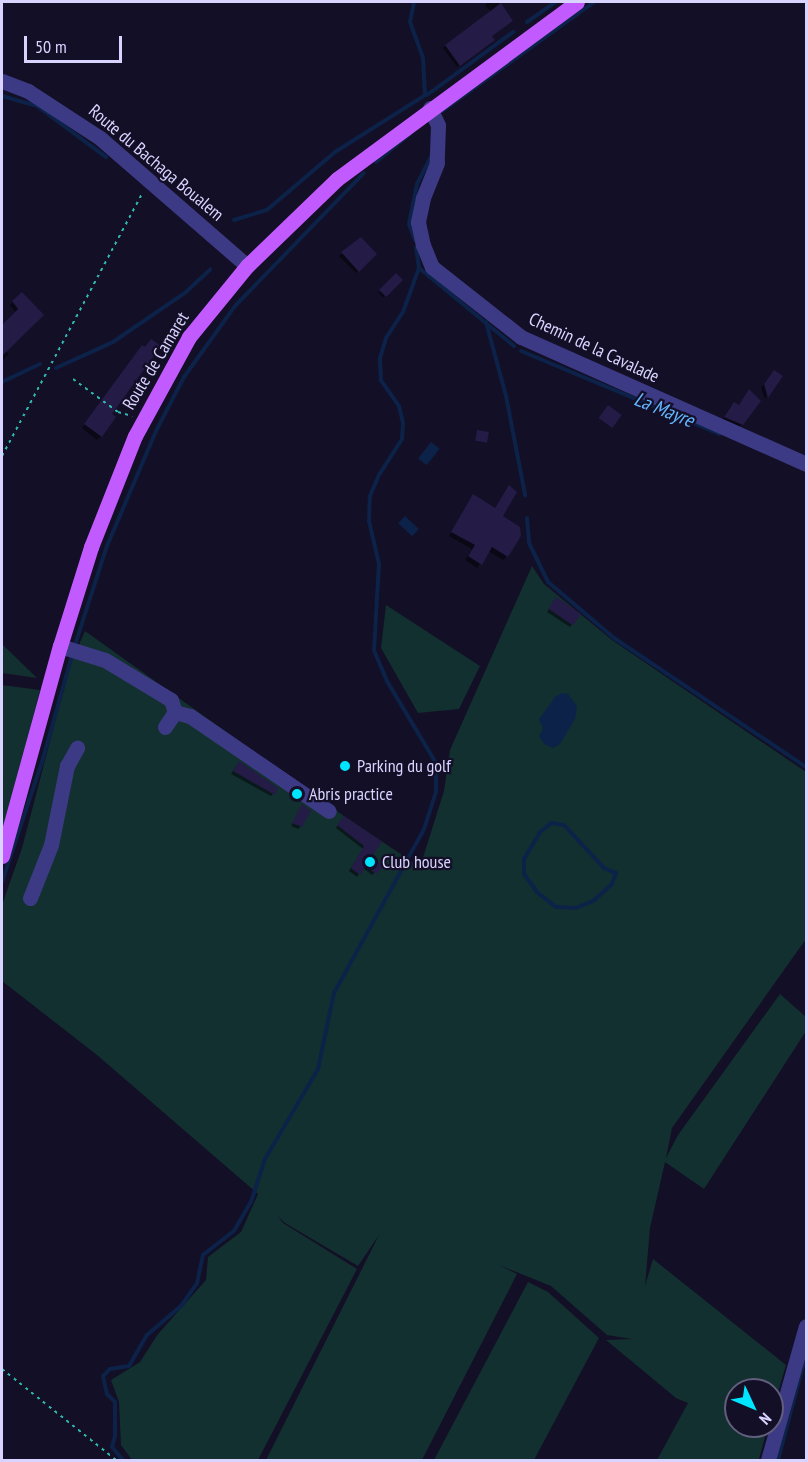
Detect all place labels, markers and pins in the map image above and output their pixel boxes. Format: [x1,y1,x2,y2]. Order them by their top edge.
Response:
place label: Parking du golf [357,755,451,777]
marker: Parking du golf [338,759,352,773]
place label: Abris practice [309,783,393,805]
marker: Abris practice [290,787,304,801]
place label: Club house [382,851,451,873]
marker: Club house [363,855,377,869]

